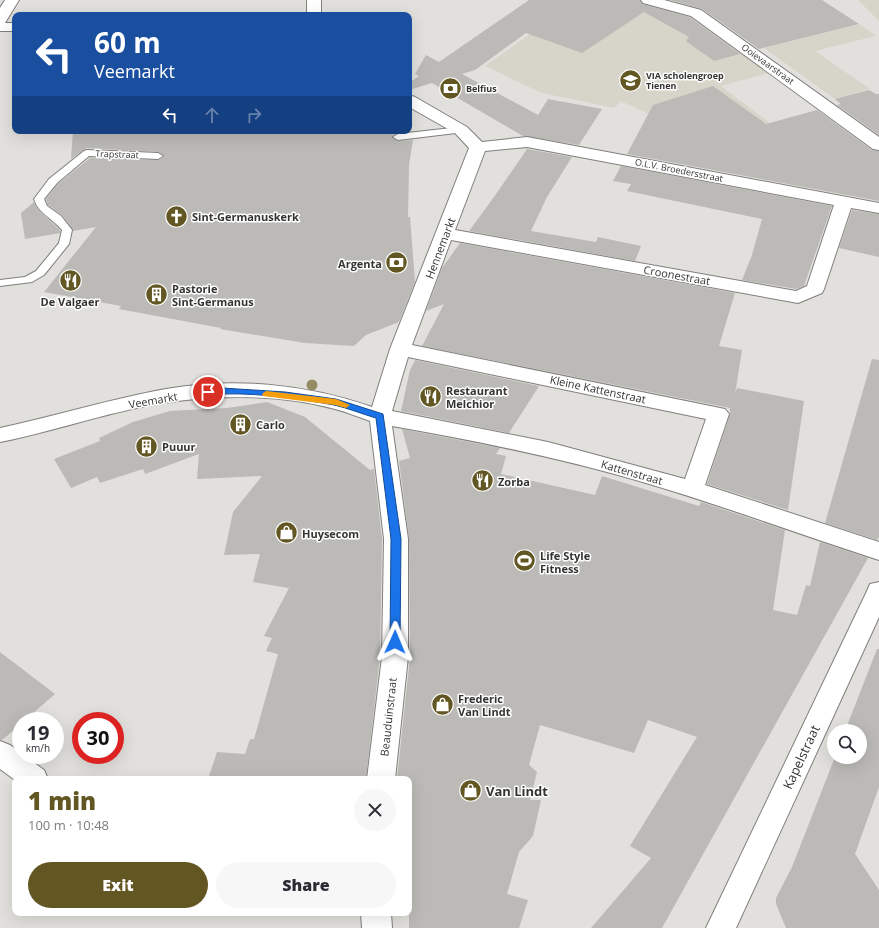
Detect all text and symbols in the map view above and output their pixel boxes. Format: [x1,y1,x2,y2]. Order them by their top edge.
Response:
text: 60 m [94,23,161,61]
icon: left [28,28,80,80]
street label: Ooievaarstraat [739,40,797,88]
text: Veemarkt [94,59,175,83]
school or university icon: VIA scholengroep Tienen [617,67,643,93]
place label: VIA scholengroep Tienen [646,69,724,92]
bank icon: Belfius [438,75,464,101]
place label: Belfius [466,82,497,95]
icon: left [159,104,181,126]
icon: ahead [201,104,223,126]
icon: right [243,104,265,126]
street label: Trapstraat [95,147,139,161]
street label: O.L.V. Broedersstraat [634,155,724,185]
church icon: Sint-Germanuskerk [164,203,190,229]
place label: Sint-Germanuskerk [192,209,299,224]
street label: Hennemarkt [421,215,459,281]
bank icon: Argenta [384,250,410,276]
place label: Argenta [338,256,382,271]
street label: Croonestraat [643,262,712,288]
restaurant icon: De Valgaer [57,268,83,294]
building icon: Pastorie Sint-Germanus [143,281,169,307]
place label: Pastorie Sint-Germanus [172,281,254,309]
place label: De Valgaer [40,294,100,309]
street label: Kleine Kattenstraat [549,372,647,407]
pin [191,375,225,409]
icon: arrive [197,381,219,403]
restaurant icon: Restaurant Melchior [418,383,444,409]
place label: Restaurant Melchior [446,383,508,411]
street label: Veemarkt [127,388,179,412]
building icon: Carlo [228,411,254,437]
place label: Carlo [256,417,285,432]
building icon: Puuur [134,433,160,459]
place label: Puuur [162,439,196,454]
street label: Kattenstraat [599,456,665,488]
restaurant icon: Zorba [469,468,495,494]
place label: Zorba [498,474,530,489]
shop icon: Huysecom [273,520,299,546]
place label: Huysecom [302,526,359,541]
sports icon: Life Style Fitness [511,548,537,574]
place label: Life Style Fitness [540,548,591,576]
position arrow [374,621,416,663]
street label: Beauduinstraat [376,677,400,757]
shop icon: Frederic Van Lindt [430,691,456,717]
place label: Frederic Van Lindt [458,691,511,719]
speed limit sign: 30 [72,712,124,764]
text: 19 [27,719,49,746]
street label: Kapelstraat [778,722,824,792]
map controls [827,724,867,764]
button: search [827,724,867,764]
text: km/h [26,741,50,755]
shop icon: Van Lindt [458,778,484,804]
place label: Van Lindt [486,782,548,800]
text: 1 min [28,784,96,817]
button: close [354,789,396,831]
text: 100 m · 10:48 [28,816,109,834]
button: Exit [28,862,208,908]
button: Share [216,862,396,908]

